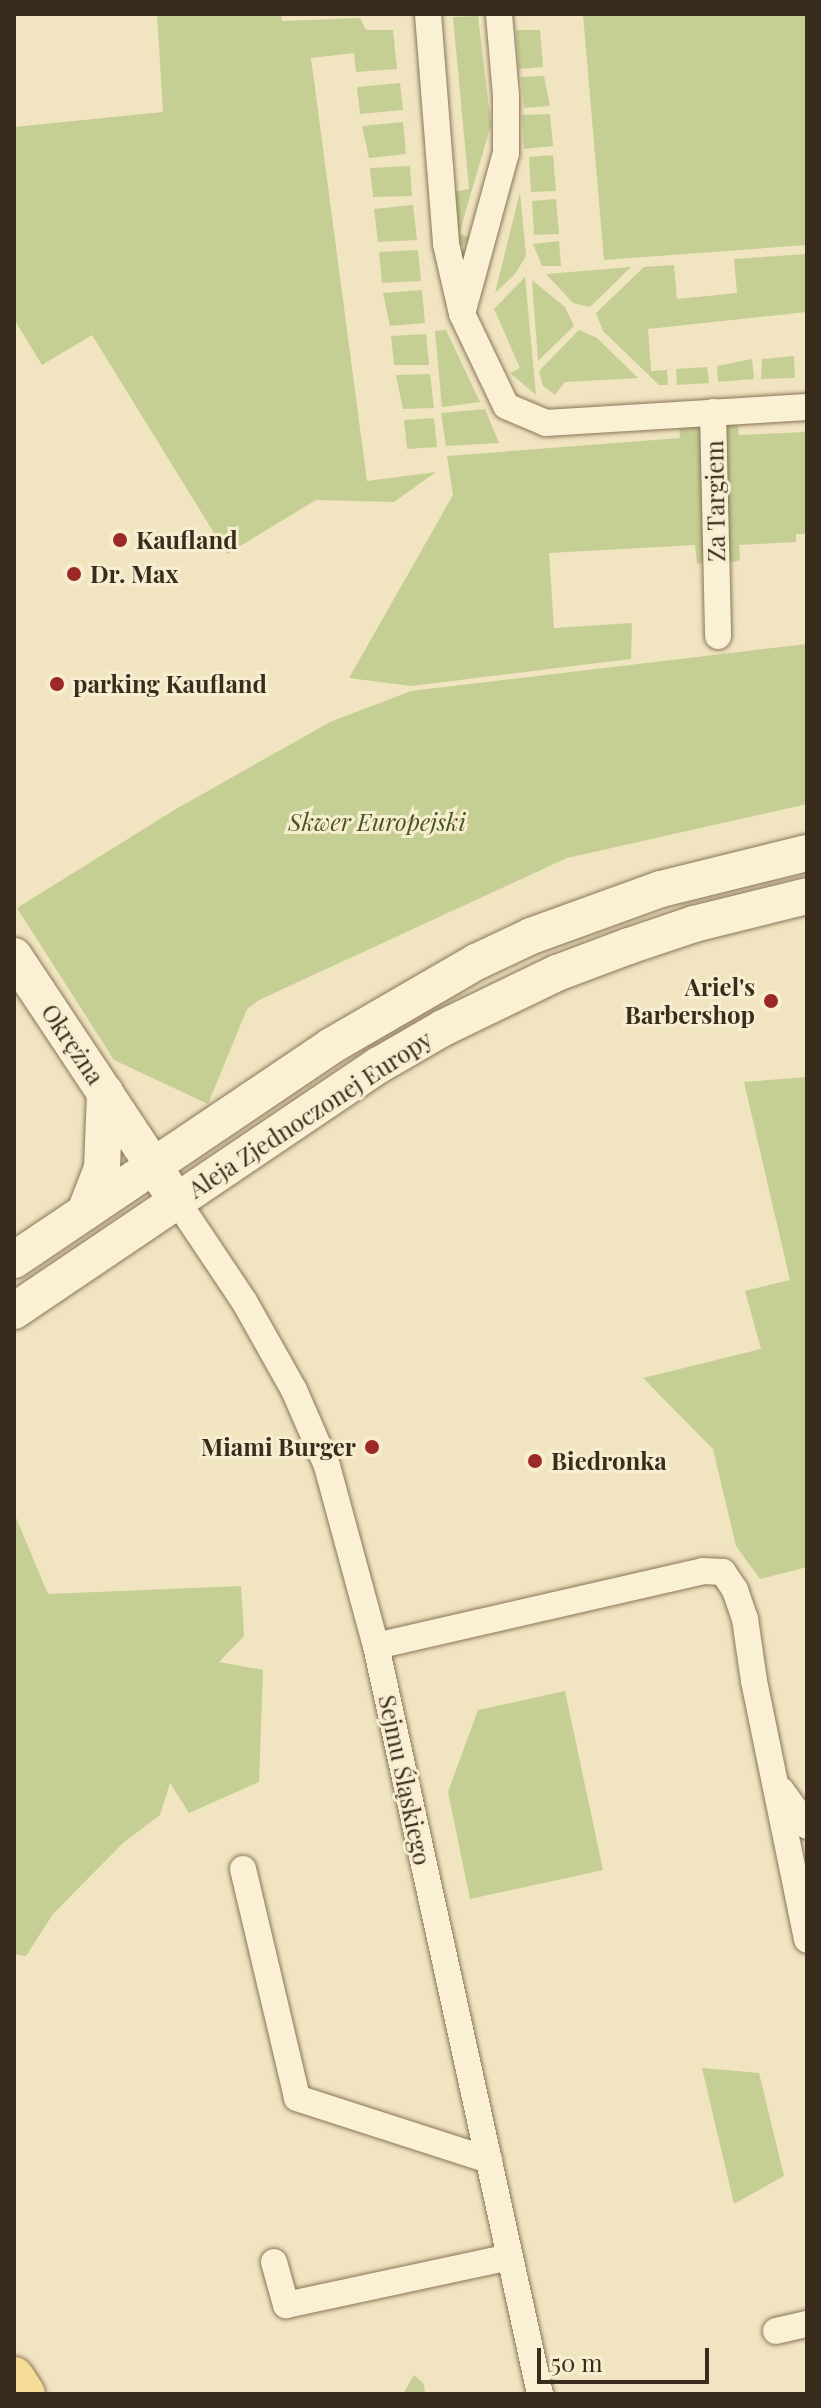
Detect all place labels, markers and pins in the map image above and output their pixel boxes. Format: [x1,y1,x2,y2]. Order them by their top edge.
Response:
place label: Kaufland [136,526,237,554]
marker: Kaufland [111,531,129,549]
place label: Dr. Max [90,560,178,588]
marker: Dr. Max [65,565,83,583]
place label: parking Kaufland [73,670,267,698]
marker: parking Kaufland [48,675,66,693]
place label: Ariel's Barbershop [625,973,755,1029]
marker: Ariel's Barbershop [762,992,780,1010]
place label: Miami Burger [201,1433,356,1461]
marker: Miami Burger [363,1438,381,1456]
place label: Biedronka [551,1447,667,1475]
marker: Biedronka [526,1452,544,1470]

